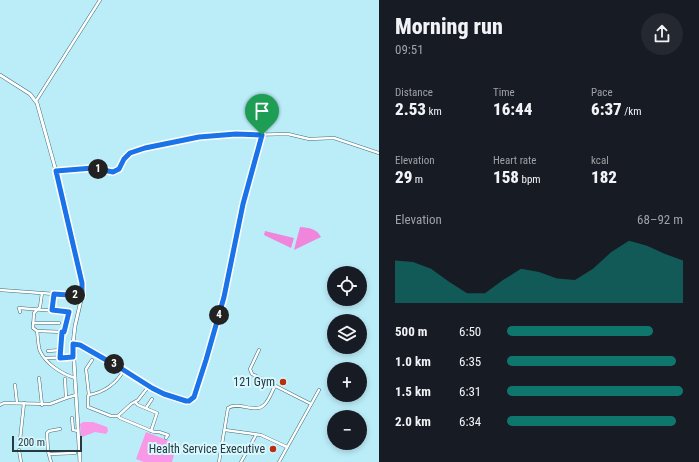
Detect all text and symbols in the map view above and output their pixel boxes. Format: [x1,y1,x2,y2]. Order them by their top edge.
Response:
button: share [641,13,683,55]
text: Morning run [395,14,503,39]
text: 09:51 [395,42,424,57]
text: Distance [395,86,433,99]
text: Time [493,86,515,99]
text: Pace [591,86,613,99]
pin [245,94,279,135]
text: 2.53 [395,99,426,119]
text: 16:44 [493,99,532,119]
text: 6:37 [591,99,622,119]
icon: arrive [251,100,273,122]
text: km [426,105,442,118]
text: /km [622,105,642,118]
text: Elevation [395,154,435,167]
text: Heart rate [493,154,536,167]
text: kcal [591,154,609,167]
pin: 1 [88,159,108,179]
text: 1 [95,162,101,175]
text: 29 [395,167,412,187]
text: 158 [493,167,519,187]
text: 182 [591,167,617,187]
text: m [412,173,423,186]
text: bpm [519,173,541,186]
text: Elevation [395,212,442,227]
text: 68–92 m [637,212,683,227]
map controls [327,266,367,450]
button: locate [327,266,367,306]
pin: 2 [65,285,85,305]
text: 2 [72,288,78,301]
pin: 4 [209,305,229,325]
text: 4 [216,308,222,321]
button: layers [327,314,367,354]
text: 500 m [395,324,427,339]
text: 6:50 [459,324,481,339]
pin: 3 [104,354,124,374]
text: 1.0 km [395,354,431,369]
text: 6:35 [459,354,481,369]
text: 3 [111,357,117,370]
button: + [327,362,367,402]
place label: 121 Gym [233,375,275,389]
marker: 121 Gym [278,377,288,387]
text: 1.5 km [395,384,431,399]
text: 6:31 [459,384,481,399]
button: − [327,410,367,450]
text: 2.0 km [395,414,431,429]
text: 6:34 [459,414,481,429]
scale bar [12,434,82,453]
text: 200 m [18,436,45,449]
place label: Health Service Executive [149,442,265,456]
marker: Health Service Executive [268,444,278,454]

